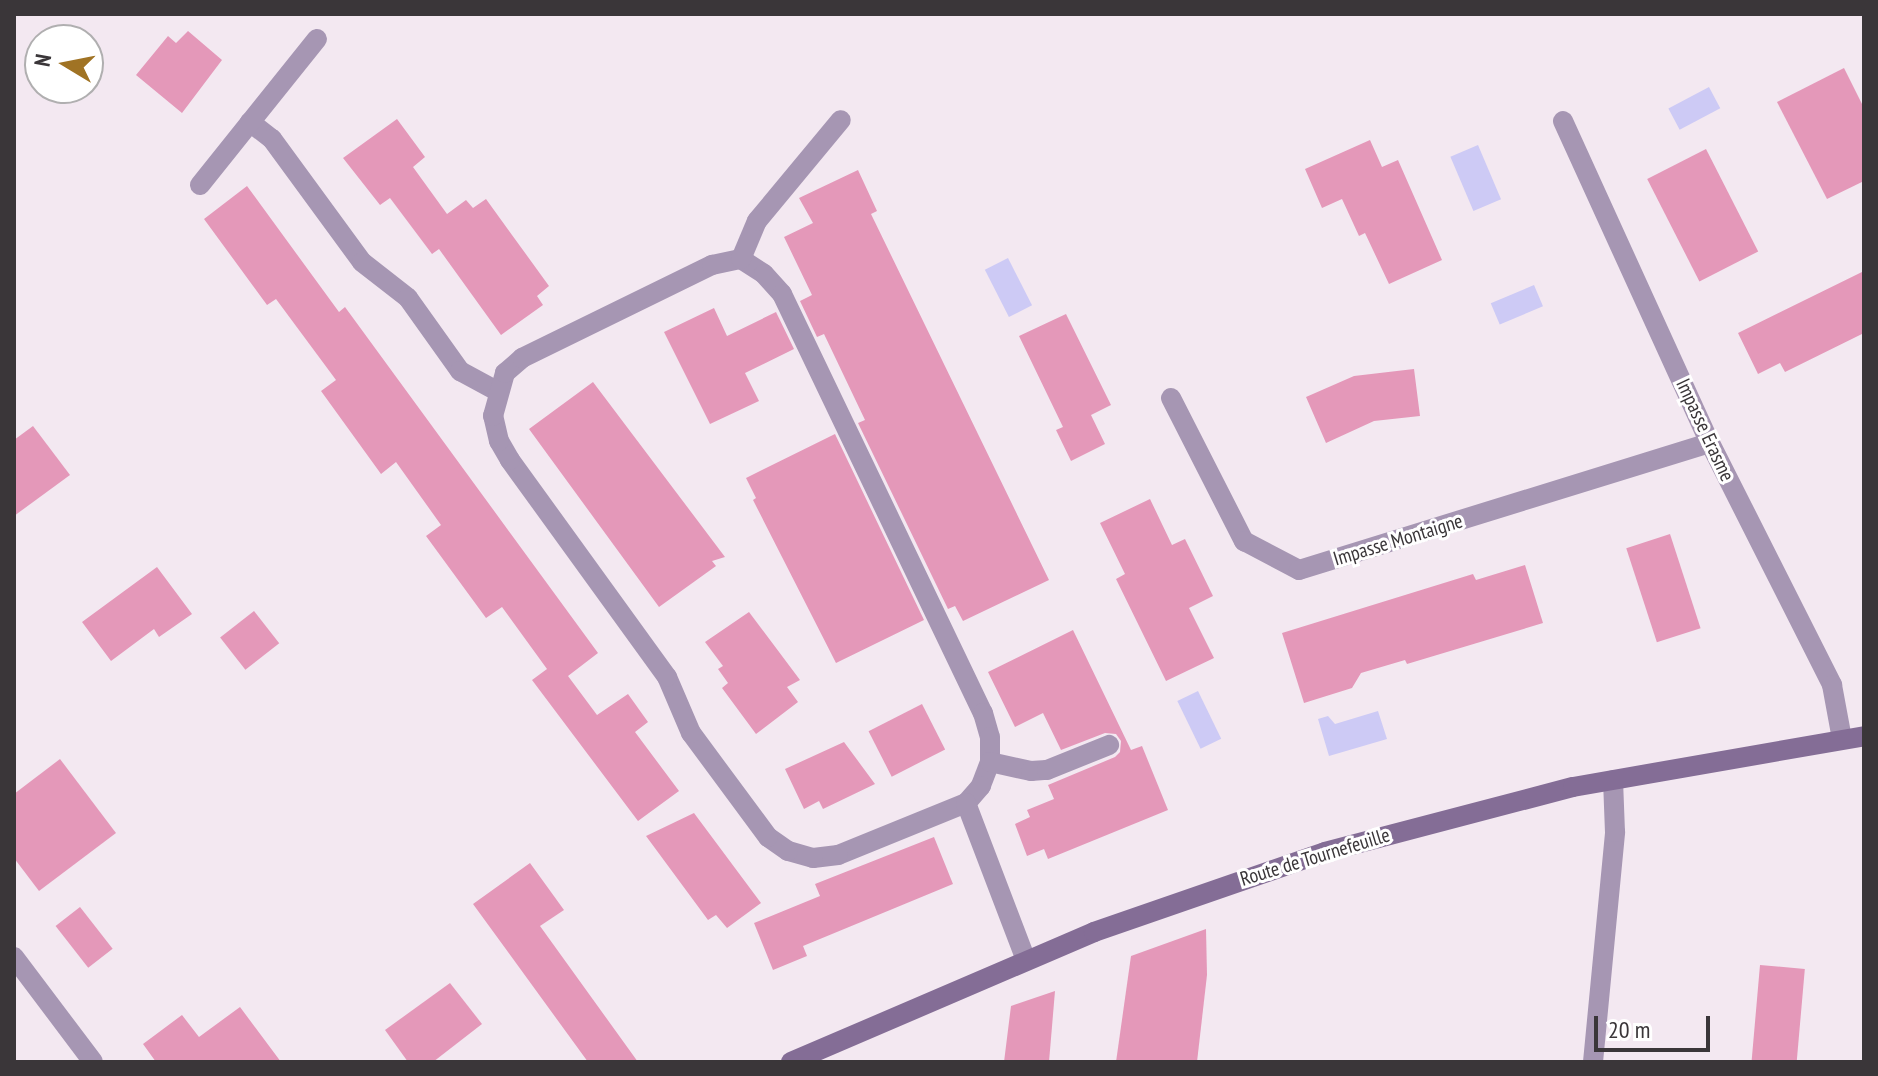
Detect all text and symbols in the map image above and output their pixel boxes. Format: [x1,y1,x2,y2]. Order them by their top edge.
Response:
north arrow [24,24,104,104]
text: N [28,52,57,68]
street label: Impasse Erasme [1671,375,1739,485]
street label: Impasse Montaigne [1330,509,1466,571]
street label: Route de Tournefeuille [1237,823,1393,891]
scale bar [1598,1000,1714,1050]
text: 20 m [1608,1014,1650,1045]

